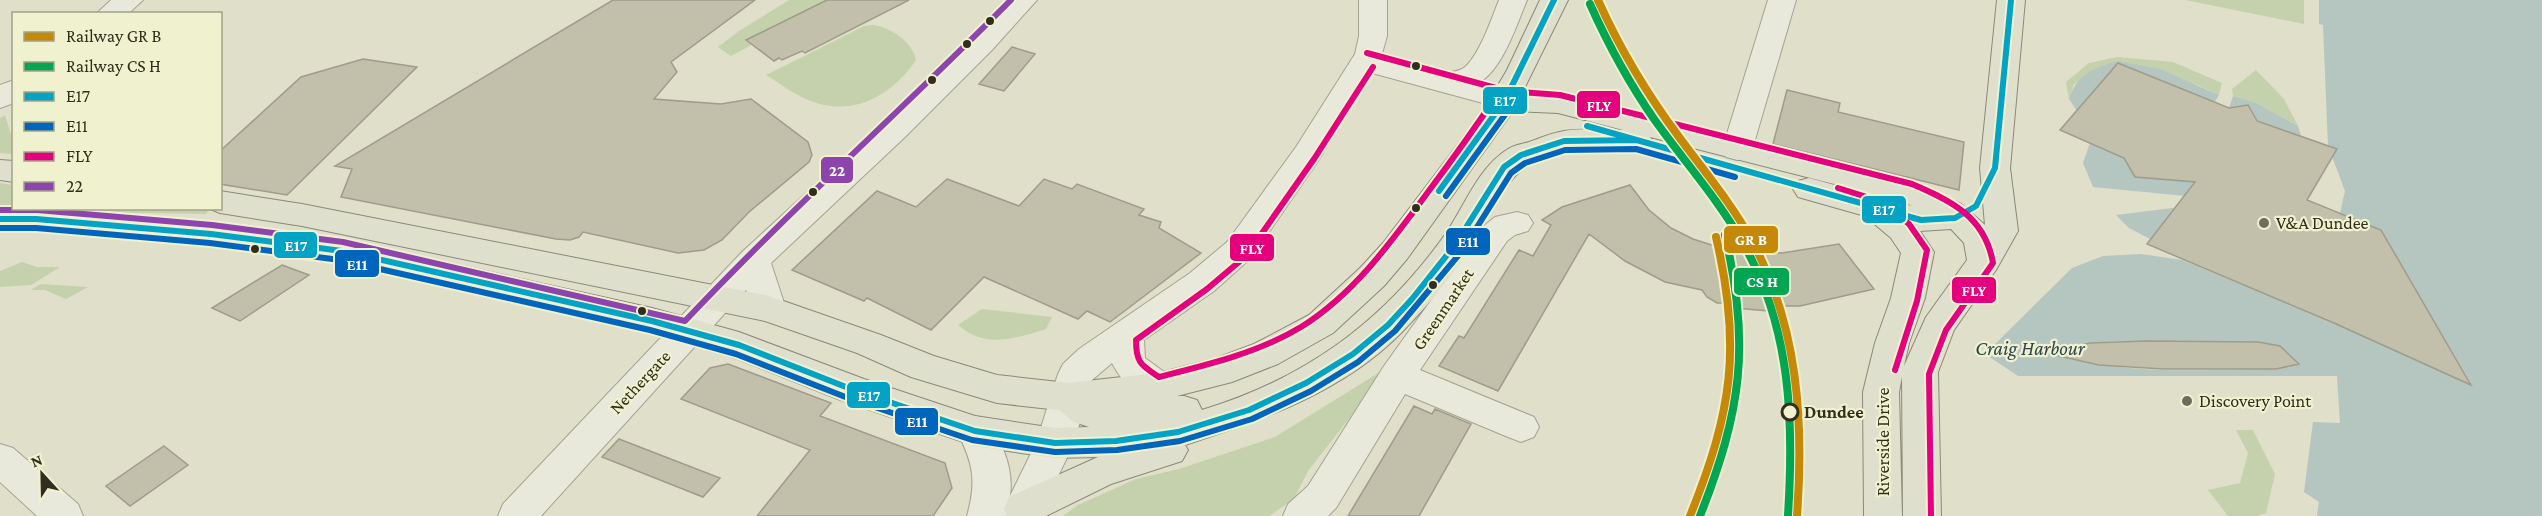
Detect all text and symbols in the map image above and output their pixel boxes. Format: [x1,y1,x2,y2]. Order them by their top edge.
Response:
legend [12,12,222,210]
unlabelled marker [984,15,996,27]
text: Railway GR B [66,26,161,46]
unlabelled marker [961,38,973,50]
text: Railway CS H [66,56,161,76]
unlabelled marker [1410,60,1422,72]
unlabelled marker [926,74,938,86]
text: E17 [66,86,90,106]
line badge: E17 [1482,86,1528,115]
line badge: FLY [1576,90,1621,119]
text: E17 [1494,92,1517,109]
text: FLY [1587,97,1612,114]
text: E11 [66,116,88,136]
text: FLY [66,146,93,166]
line badge: 22 [820,156,854,184]
text: 22 [829,162,845,179]
text: 22 [66,176,83,196]
unlabelled marker [807,186,819,198]
line badge: E17 [1861,195,1907,224]
text: E17 [1873,201,1896,218]
unlabelled marker [1410,202,1422,214]
place label: V&A Dundee [2276,213,2369,233]
marker: V&A Dundee [2257,216,2271,230]
line badge: GR B [1723,225,1779,254]
line badge: E11 [1445,227,1491,256]
line badge: E17 [273,231,318,259]
text: GR B [1735,231,1767,248]
line badge: FLY [1229,233,1275,262]
text: E11 [1457,233,1479,250]
text: E17 [285,237,308,254]
text: FLY [1240,240,1265,257]
unlabelled marker [249,243,261,255]
line badge: E11 [334,249,380,278]
text: E11 [346,256,368,273]
street label: Greenmarket [1408,263,1478,354]
line badge: CS H [1733,267,1790,296]
text: CS H [1746,273,1778,290]
line badge: FLY [1951,276,1997,304]
unlabelled marker [1427,279,1439,291]
text: FLY [1962,282,1987,299]
unlabelled marker [636,305,648,317]
water label: Craig Harbour [1975,337,2086,360]
street label: Nethergate [605,346,675,418]
line badge: E17 [846,381,891,409]
text: E17 [858,387,881,404]
street label: Riverside Drive [1873,388,1893,496]
place label: Discovery Point [2199,391,2312,411]
marker: Discovery Point [2180,394,2194,408]
place label: Dundee [1804,402,1864,422]
marker: Dundee [1781,403,1799,421]
line badge: E11 [894,407,939,436]
text: E11 [906,413,928,430]
north arrow [12,444,72,504]
text: N [28,451,45,470]

